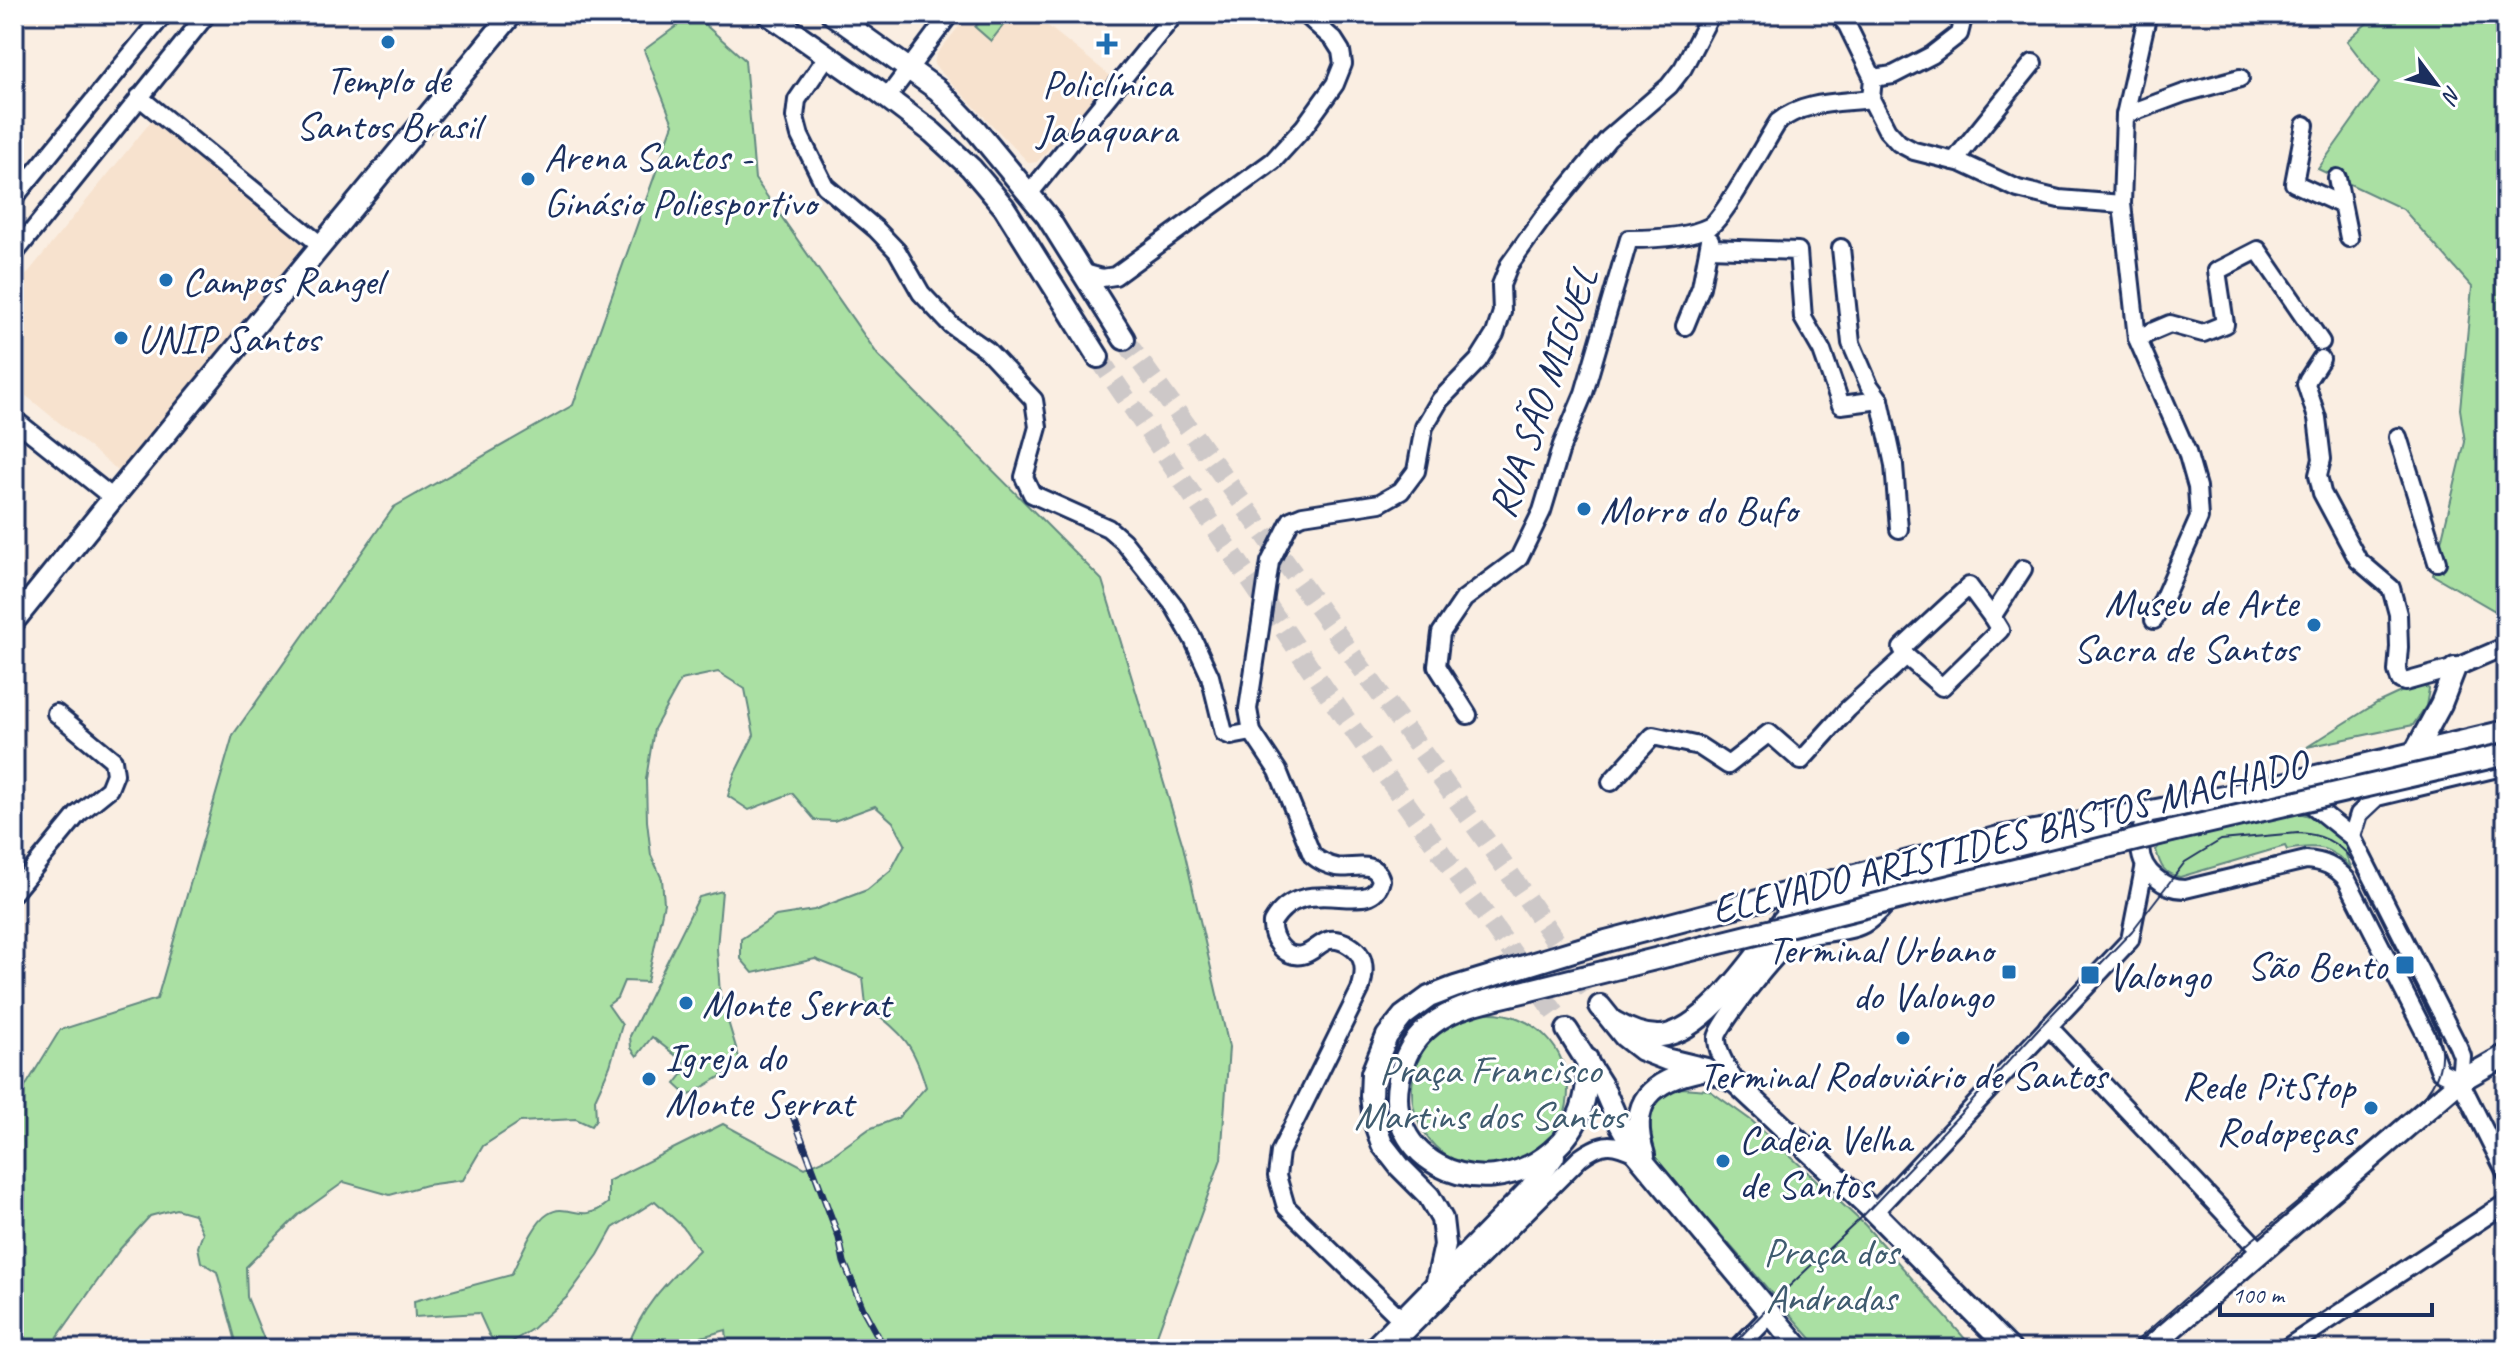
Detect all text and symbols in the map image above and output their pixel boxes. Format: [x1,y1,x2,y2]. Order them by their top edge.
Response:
marker: Templo de Santos Brasil [379,33,397,51]
marker: Policlínica Jabaquara [1096,33,1118,55]
north arrow [2396,44,2476,124]
place label: Templo de Santos Brasil [296,55,487,151]
place label: Policlínica Jabaquara [1035,59,1180,155]
text: N [2435,81,2468,110]
place label: Arena Santos - Ginásio Poliesportivo [544,132,820,228]
marker: Arena Santos - Ginásio Poliesportivo [519,170,537,188]
place label: Campos Rangel [182,256,389,306]
street label: RUA SÃO MIGUEL [1477,260,1609,524]
marker: Campos Rangel [157,271,175,289]
place label: UNIP Santos [137,314,323,364]
marker: UNIP Santos [112,329,130,347]
place label: Morro do Bufo [1600,485,1801,535]
marker: Morro do Bufo [1575,500,1593,518]
place label: Museu de Arte Sacra de Santos [2073,578,2301,674]
marker: Museu de Arte Sacra de Santos [2305,616,2323,634]
street label: ELEVADO ARISTIDES BASTOS MACHADO [1707,738,2316,935]
place label: Terminal Urbano do Valongo [1767,925,1997,1021]
place label: São Bento [2247,941,2389,991]
place label: Valongo [2108,951,2212,1001]
marker: São Bento [2394,954,2416,976]
marker: Terminal Urbano do Valongo [2000,963,2018,981]
marker: Valongo [2079,964,2101,986]
place label: Monte Serrat [702,979,894,1029]
marker: Monte Serrat [677,994,695,1012]
marker: Terminal Rodoviário de Santos [1894,1029,1912,1047]
place label: Igreja do Monte Serrat [665,1032,857,1128]
park label: Praça Francisco Martins dos Santos [1354,1045,1629,1141]
place label: Terminal Rodoviário de Santos [1699,1051,2110,1101]
place label: Rede PitStop Rodopeças [2182,1061,2358,1157]
marker: Igreja do Monte Serrat [640,1070,658,1088]
marker: Rede PitStop Rodopeças [2362,1099,2380,1117]
place label: Cadeia Velha de Santos [1739,1114,1915,1210]
marker: Cadeia Velha de Santos [1714,1152,1732,1170]
park label: Praça dos Andradas [1763,1227,1902,1323]
scale bar [2220,1267,2432,1317]
text: 100 m [2232,1280,2286,1310]

